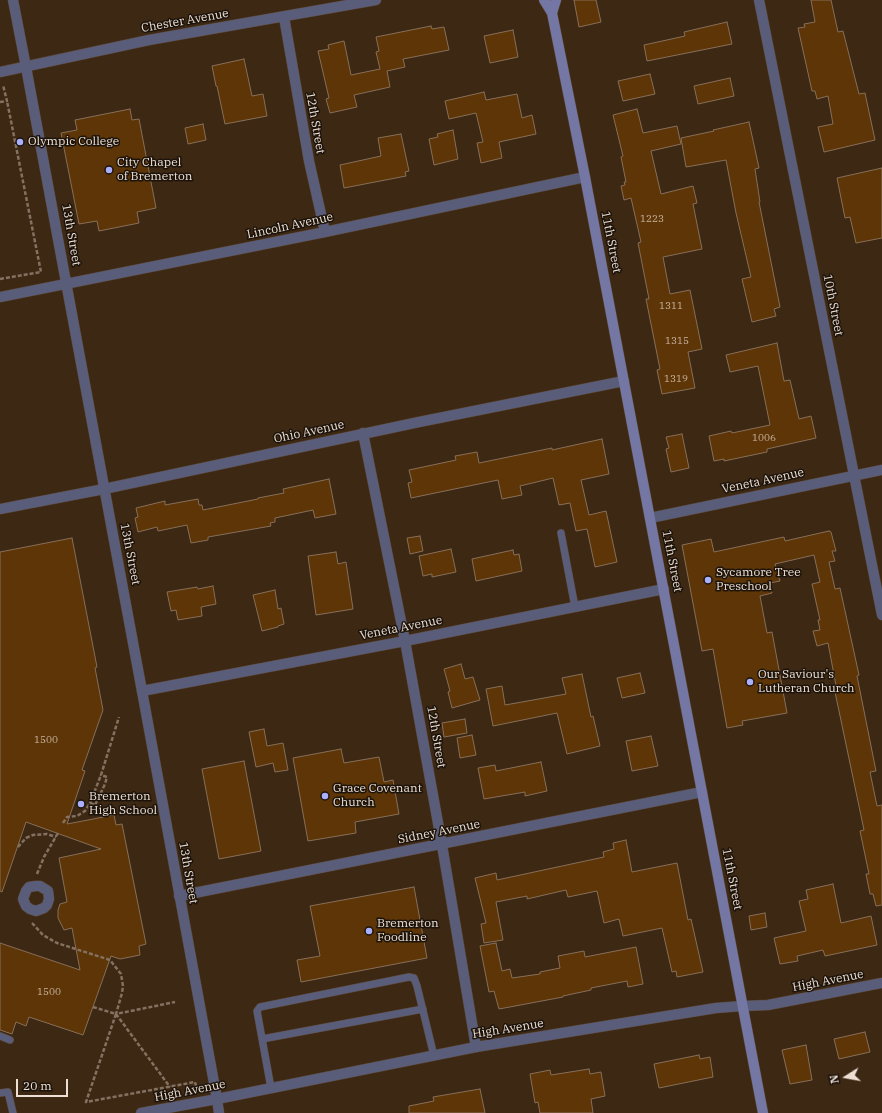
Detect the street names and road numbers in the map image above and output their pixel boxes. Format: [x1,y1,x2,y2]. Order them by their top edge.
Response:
street label: Chester Avenue [140,6,230,36]
street label: 12th Street [302,91,328,155]
street label: 13th Street [58,203,84,267]
street label: Lincoln Avenue [246,210,334,242]
street label: 11th Street [598,210,624,274]
street label: 10th Street [820,273,846,337]
street label: Ohio Avenue [272,418,346,446]
street label: Veneta Avenue [721,465,805,497]
street label: 13th Street [117,522,143,586]
street label: 11th Street [659,529,685,593]
street label: Veneta Avenue [359,613,443,643]
street label: 12th Street [423,705,449,769]
street label: Sidney Avenue [397,817,481,847]
street label: 13th Street [175,841,201,905]
street label: 11th Street [719,847,745,911]
street label: High Avenue [791,967,865,995]
street label: High Avenue [471,1016,545,1042]
street label: High Avenue [153,1077,227,1105]

